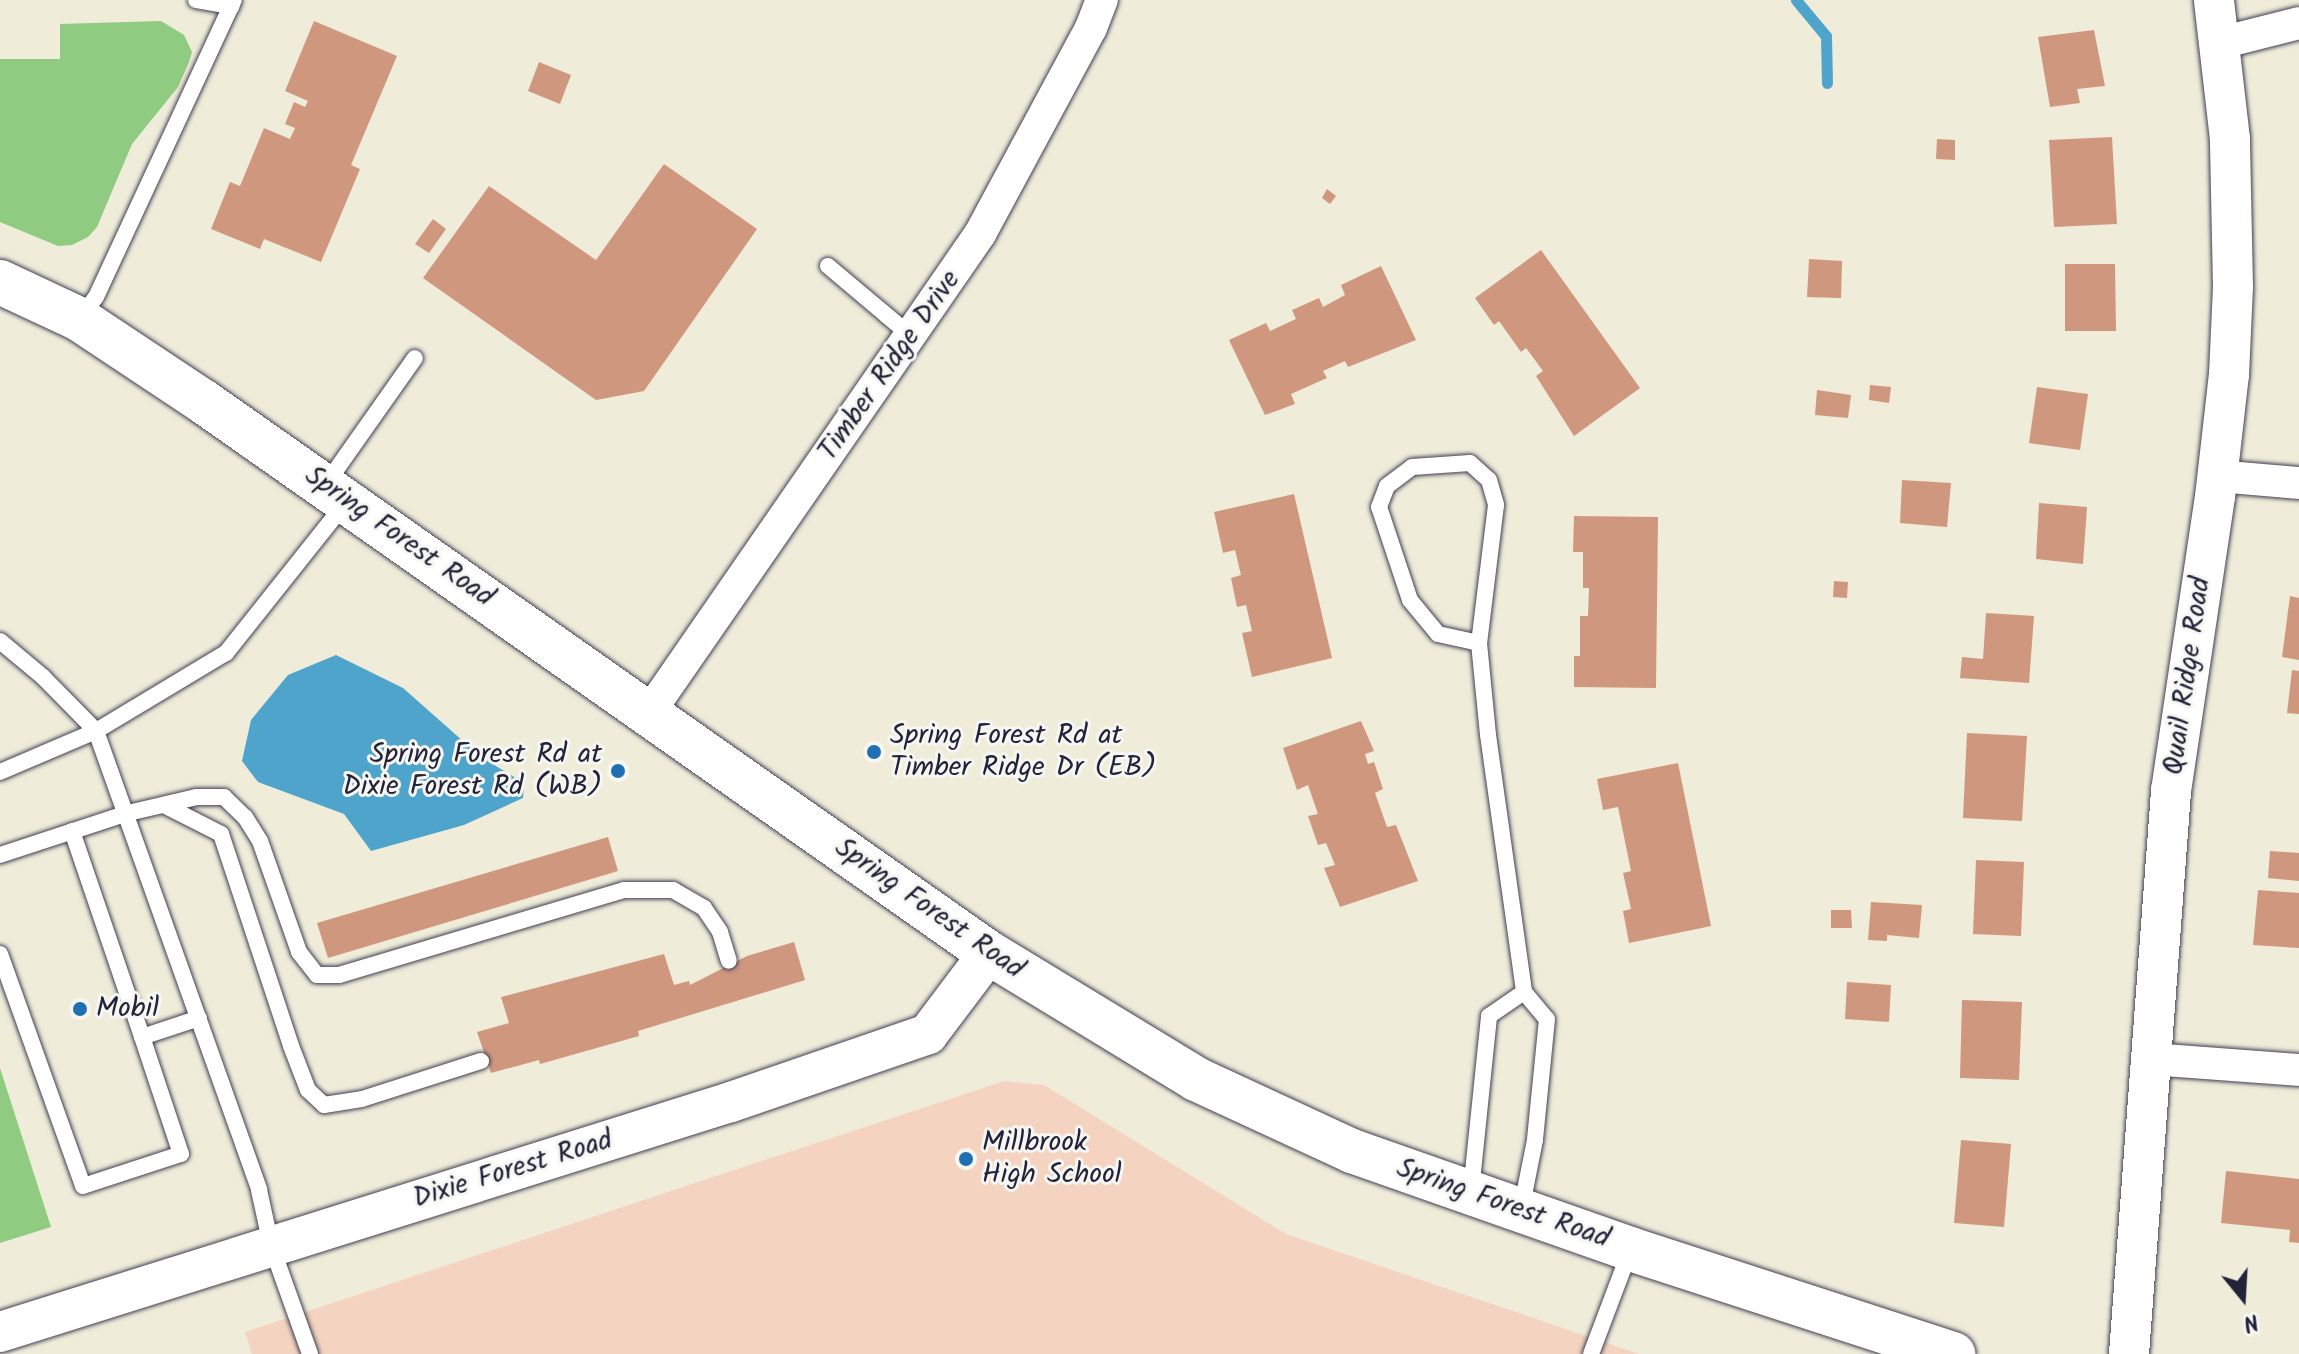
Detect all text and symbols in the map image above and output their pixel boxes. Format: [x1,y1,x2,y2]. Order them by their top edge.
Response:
street label: Timber Ridge Drive [812,265,968,467]
street label: Spring Forest Road [298,459,500,615]
street label: Quail Ridge Road [2157,575,2219,777]
place label: Spring Forest Rd at Timber Ridge Dr (EB) [890,719,1156,785]
place label: Spring Forest Rd at Dixie Forest Rd (WB) [343,738,602,804]
marker: Spring Forest Rd at Timber Ridge Dr (EB) [865,743,883,761]
marker: Spring Forest Rd at Dixie Forest Rd (WB) [609,762,627,780]
street label: Spring Forest Road [828,831,1030,987]
place label: Mobil [96,992,159,1026]
marker: Mobil [71,1000,89,1018]
street label: Dixie Forest Road [409,1124,617,1216]
place label: Millbrook High School [982,1126,1122,1192]
marker: Millbrook High School [957,1150,975,1168]
street label: Spring Forest Road [1392,1152,1614,1256]
north arrow [2203,1258,2283,1338]
text: N [2239,1303,2263,1340]

